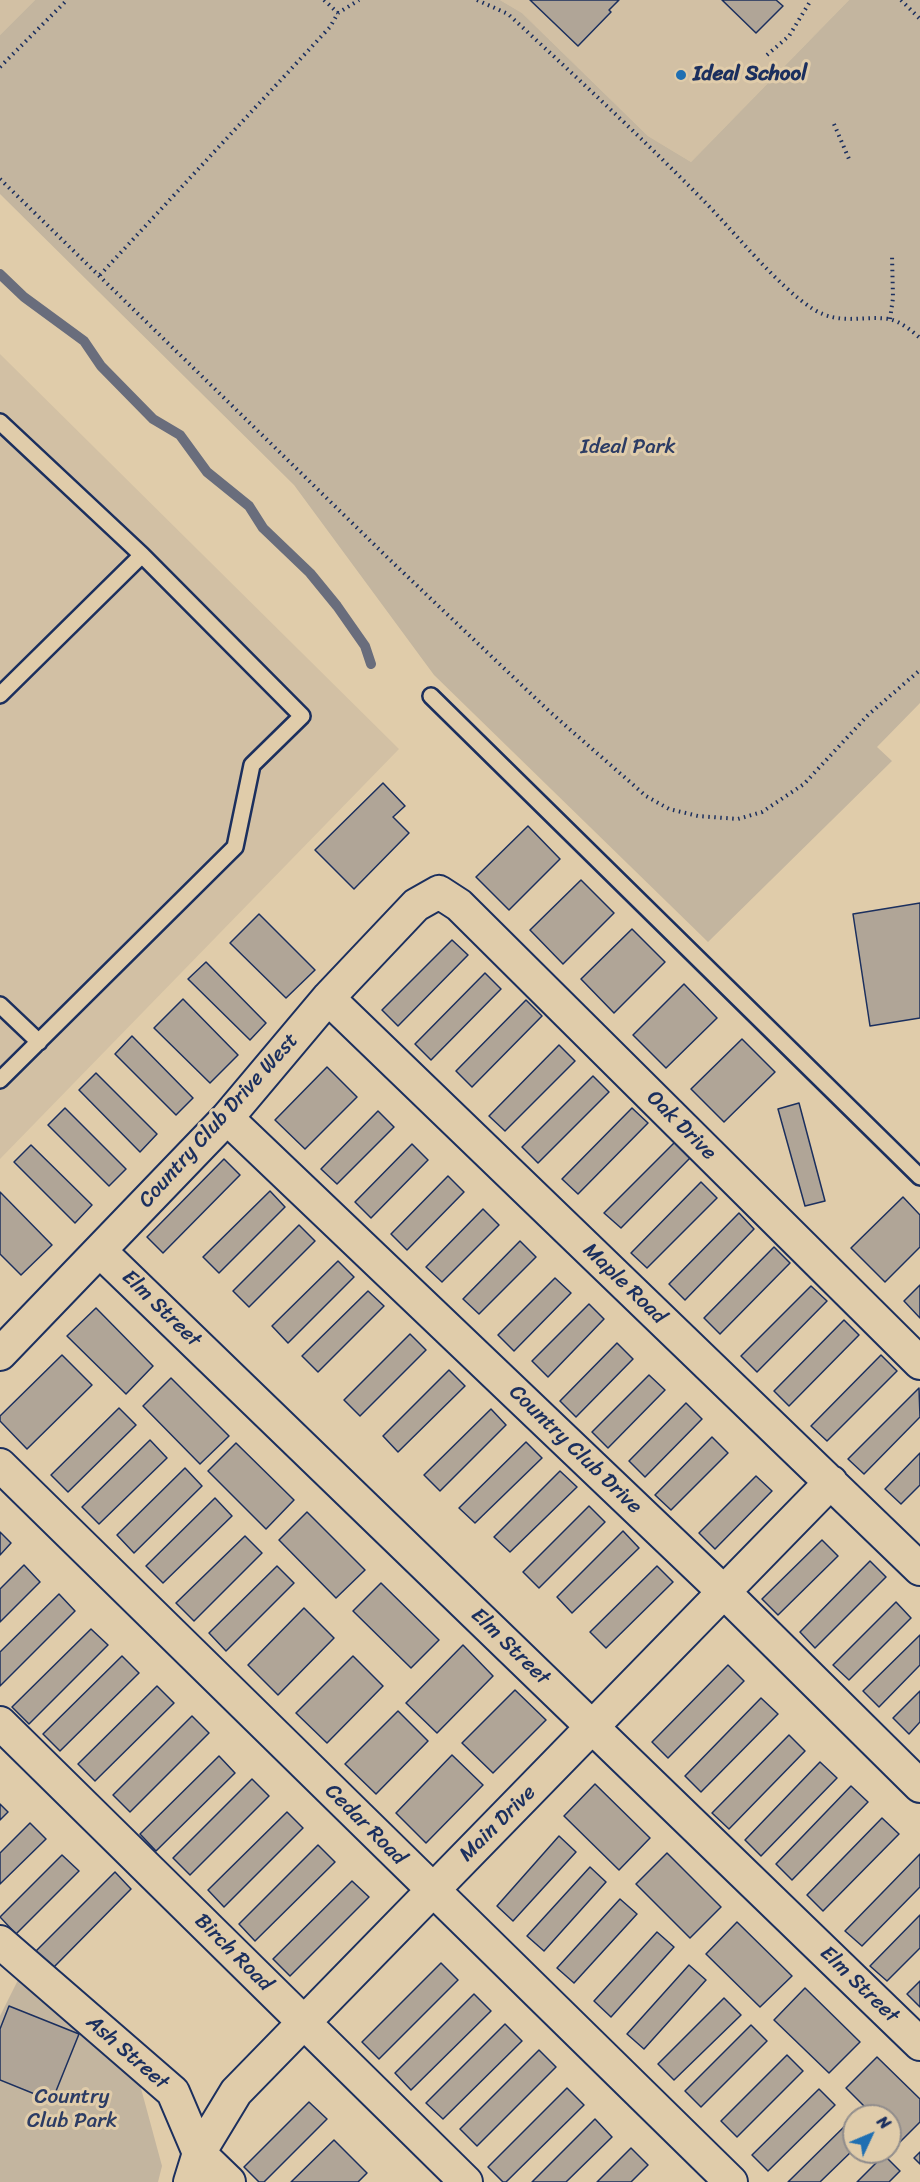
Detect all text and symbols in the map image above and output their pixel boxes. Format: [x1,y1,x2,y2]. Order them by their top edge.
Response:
place label: Ideal School [693,62,807,88]
marker: Ideal School [674,68,688,82]
park label: Ideal Park [580,435,676,461]
street label: Country Club Drive West [134,1028,304,1214]
street label: Oak Drive [641,1086,721,1166]
street label: Maple Road [577,1238,671,1330]
street label: Elm Street [116,1265,206,1353]
street label: Country Club Drive [503,1380,647,1520]
street label: Elm Street [465,1603,555,1691]
street label: Cedar Road [319,1779,411,1871]
street label: Main Drive [455,1781,541,1867]
street label: Birch Road [189,1909,277,1997]
street label: Elm Street [814,1941,904,2029]
street label: Ash Street [81,2010,173,2096]
park label: Country Club Park [27,2085,117,2135]
north arrow [842,2104,902,2164]
text: N [870,2108,898,2137]

